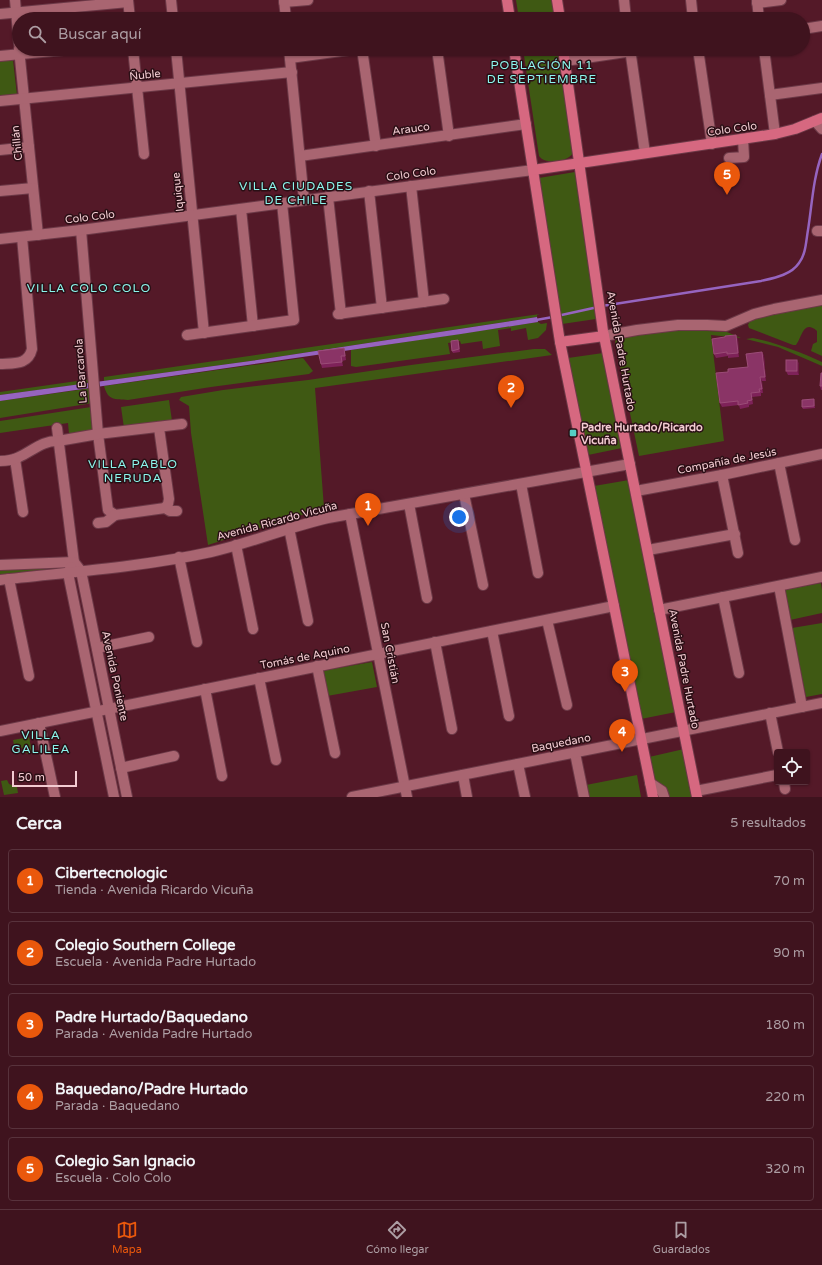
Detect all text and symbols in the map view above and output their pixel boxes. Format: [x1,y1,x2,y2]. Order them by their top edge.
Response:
search box [12,12,810,56]
icon: search [26,23,48,45]
text: Buscar aquí [58,25,141,43]
district label: POBLACIÓN 11 DE SEPTIEMBRE [487,58,597,86]
street label: Ñuble [129,67,161,83]
street label: Colo Colo [706,119,758,139]
street label: Arauco [391,120,431,138]
street label: Chillán [9,125,25,161]
pin: 5 [714,162,740,195]
street label: Colo Colo [385,164,437,184]
street label: Iquique [169,172,187,212]
district label: VILLA CIUDADES DE CHILE [239,179,353,207]
street label: Colo Colo [64,207,116,227]
district label: VILLA COLO COLO [27,281,151,295]
street label: Avenida Padre Hurtado [604,290,638,412]
street label: La Barcarola [72,338,90,404]
pin: 2 [498,375,524,408]
place label: Padre Hurtado/Ricardo Vicuña [581,421,703,447]
marker: Padre Hurtado/Ricardo Vicuña [568,428,578,438]
street label: Compañía de Jesús [676,445,778,477]
district label: VILLA PABLO NERUDA [88,457,178,485]
pin: 1 [355,493,381,526]
street label: Avenida Ricardo Vicuña [215,499,339,543]
your location [449,507,469,527]
street label: Avenida Padre Hurtado [666,608,702,730]
street label: San Cristián [378,621,402,685]
street label: Avenida Poniente [99,630,131,722]
street label: Tomás de Aquino [259,642,351,672]
pin: 3 [612,659,638,692]
pin: 4 [609,719,635,752]
district label: VILLA GALILEA [12,728,70,756]
street label: Baquedano [530,731,592,755]
map controls [774,749,810,785]
button: locate [774,749,810,785]
scale bar [12,769,77,788]
text: 50 m [18,771,45,784]
text: Cerca [16,813,62,834]
text: 5 resultados [730,815,806,831]
text: Cibertecnologic [55,864,167,882]
text: 1 [26,873,34,889]
text: 70 m [773,873,805,889]
text: Tienda · Avenida Ricardo Vicuña [55,882,254,898]
text: Colegio Southern College [55,936,236,954]
text: 2 [26,945,34,961]
text: 90 m [773,945,805,961]
text: Escuela · Avenida Padre Hurtado [55,954,256,970]
text: Padre Hurtado/Baquedano [55,1008,248,1026]
text: 3 [26,1017,34,1033]
text: 180 m [765,1017,805,1033]
text: Parada · Avenida Padre Hurtado [55,1026,252,1042]
text: Baquedano/Padre Hurtado [55,1080,248,1098]
text: 4 [26,1089,34,1105]
text: 220 m [765,1089,805,1105]
text: Parada · Baquedano [55,1098,180,1114]
text: Colegio San Ignacio [55,1152,195,1170]
text: 5 [26,1161,34,1177]
text: 320 m [765,1161,805,1177]
text: Escuela · Colo Colo [55,1170,171,1186]
tab: Mapa [112,1219,142,1256]
tab: Cómo llegar [366,1219,429,1256]
tab: Guardados [653,1219,710,1256]

